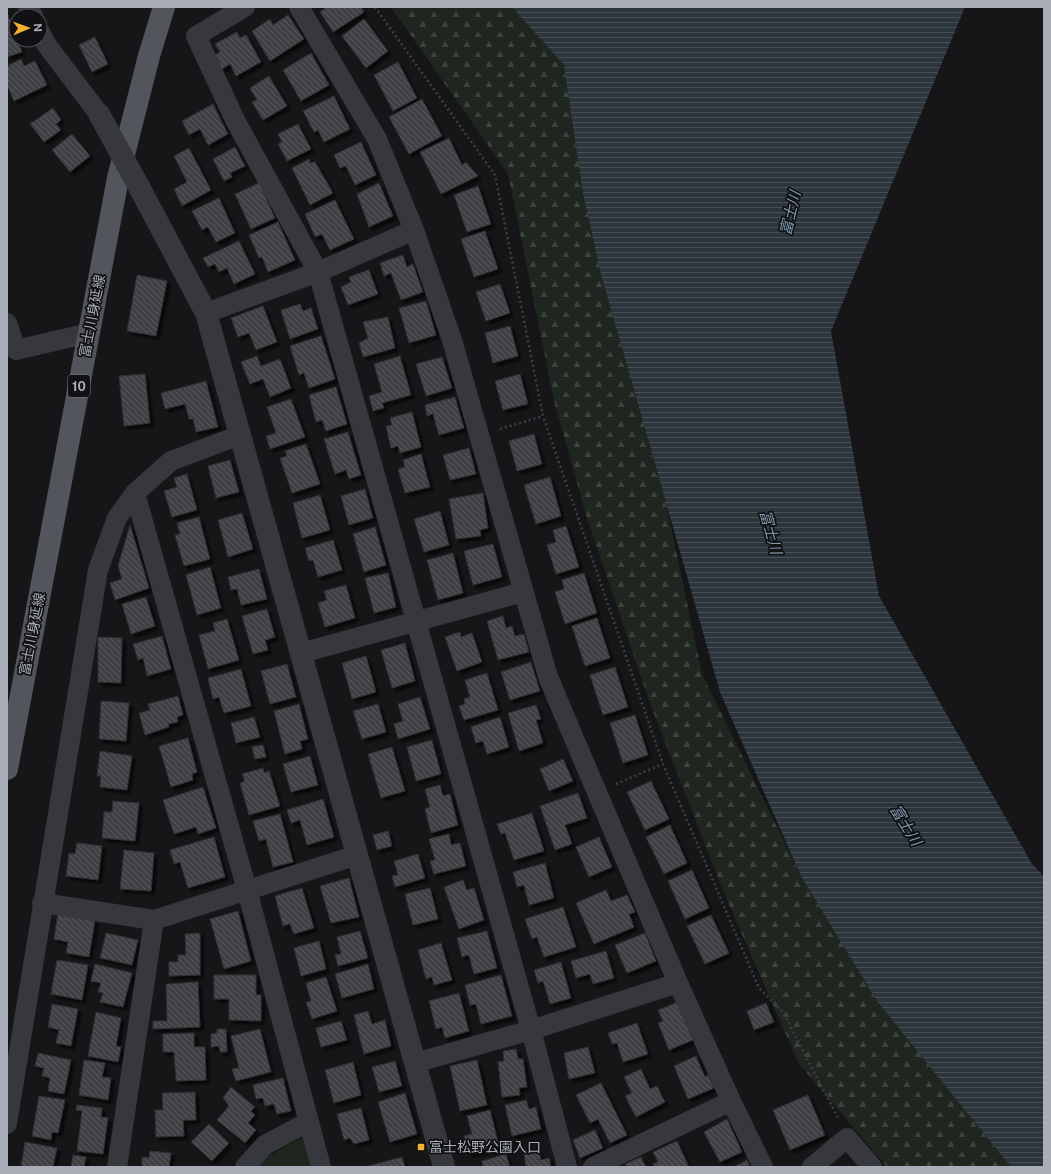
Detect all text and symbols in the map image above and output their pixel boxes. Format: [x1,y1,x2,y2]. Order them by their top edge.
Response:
north arrow [8,8,48,48]
text: N [32,23,44,32]
water label: 富士川 [777,187,804,237]
street label: 富士川身延線 [76,273,108,359]
road number: 10 [68,375,90,397]
water label: 富士川 [757,508,786,558]
street label: 富士川身延線 [16,591,48,677]
water label: 富士川 [887,801,926,850]
place label: 富士松野公園入口 [429,1139,541,1155]
marker: 富士松野公園入口 [416,1142,426,1152]

